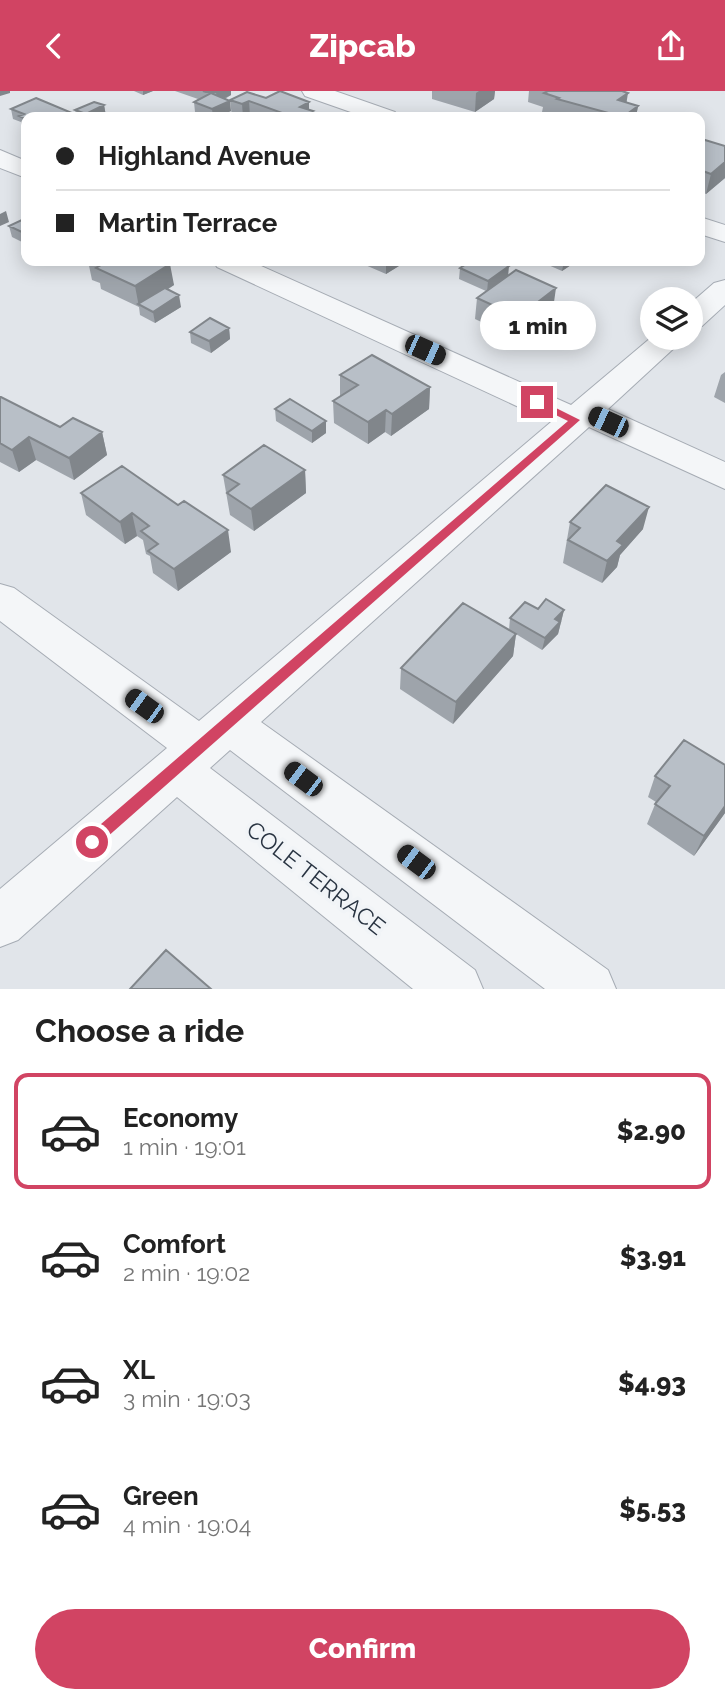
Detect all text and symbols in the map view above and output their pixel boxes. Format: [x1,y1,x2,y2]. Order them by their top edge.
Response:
icon: back [35,27,73,65]
text: Zipcab [309,27,416,64]
icon: share [652,27,690,65]
text: Highland Avenue [98,141,311,171]
text: Martin Terrace [98,208,277,238]
map controls [640,287,703,350]
button: layers [640,287,703,350]
callout: 1 min [479,301,595,349]
text: 1 min [508,312,568,339]
car [402,332,449,368]
route end [521,386,553,418]
car [585,404,632,440]
car [121,685,168,727]
car [280,758,327,800]
street label: COLE TERRACE [242,815,391,940]
route start [76,826,108,858]
car [393,841,440,883]
text: Choose a ride [35,1012,244,1049]
icon: car [39,1100,102,1163]
text: Economy [123,1103,238,1133]
text: $2.90 [617,1116,686,1146]
text: 1 min · 19:01 [123,1133,246,1160]
icon: car [39,1226,102,1289]
text: Comfort [123,1229,226,1259]
text: $3.91 [620,1242,686,1272]
text: 2 min · 19:02 [123,1259,250,1286]
icon: car [39,1352,102,1415]
text: XL [123,1355,155,1385]
text: $4.93 [618,1368,686,1398]
text: 3 min · 19:03 [123,1385,251,1412]
icon: car [39,1478,102,1541]
text: Green [123,1481,199,1511]
text: $5.53 [619,1494,686,1524]
text: 4 min · 19:04 [123,1511,251,1538]
button: Confirm [35,1609,690,1689]

